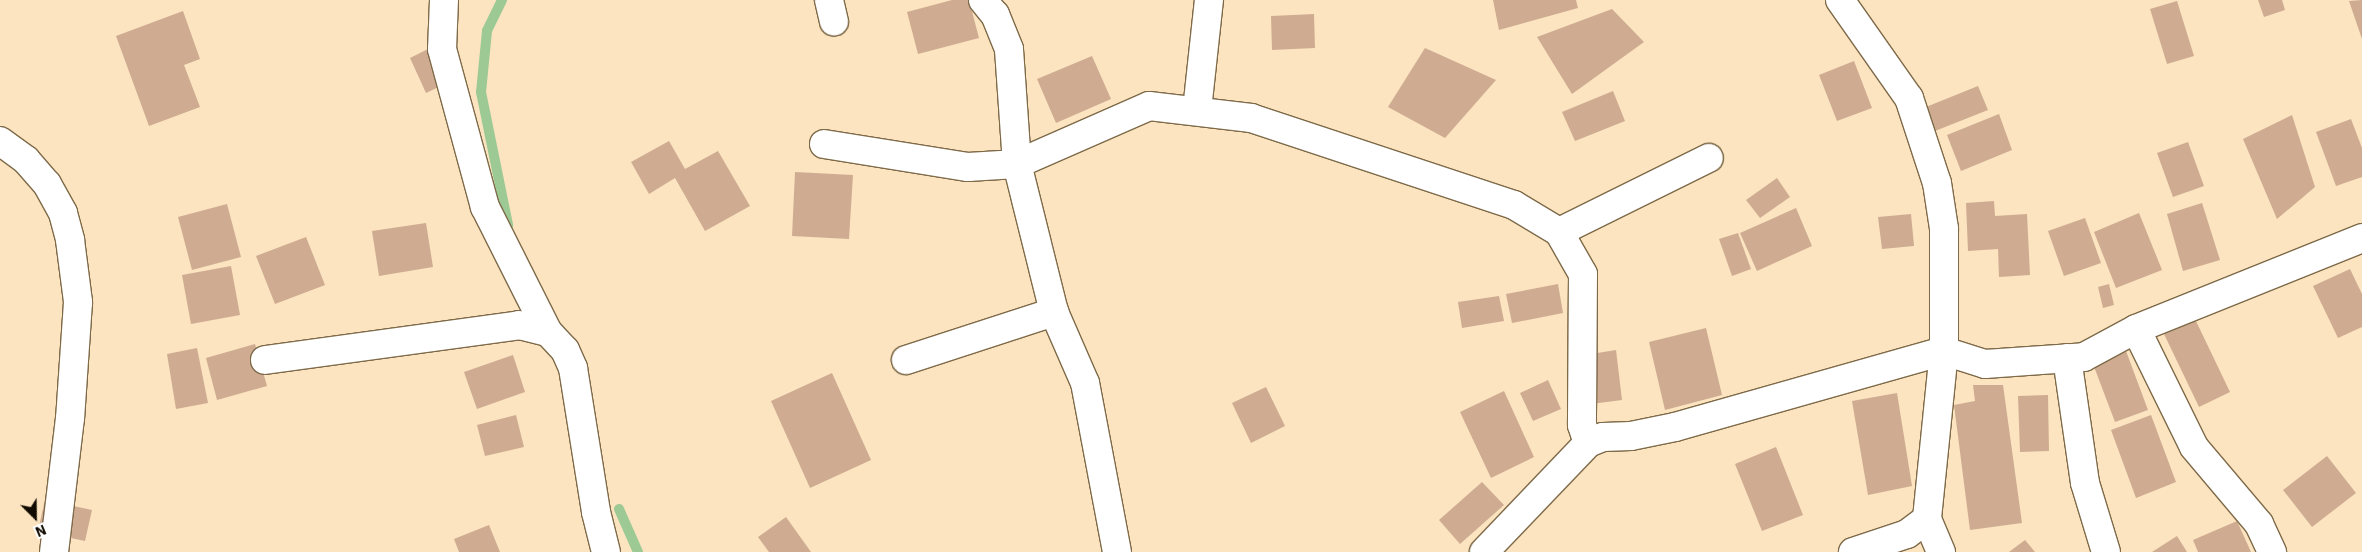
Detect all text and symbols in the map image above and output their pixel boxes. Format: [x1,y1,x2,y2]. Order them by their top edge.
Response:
north arrow [10,492,60,542]
text: N [33,521,49,541]

